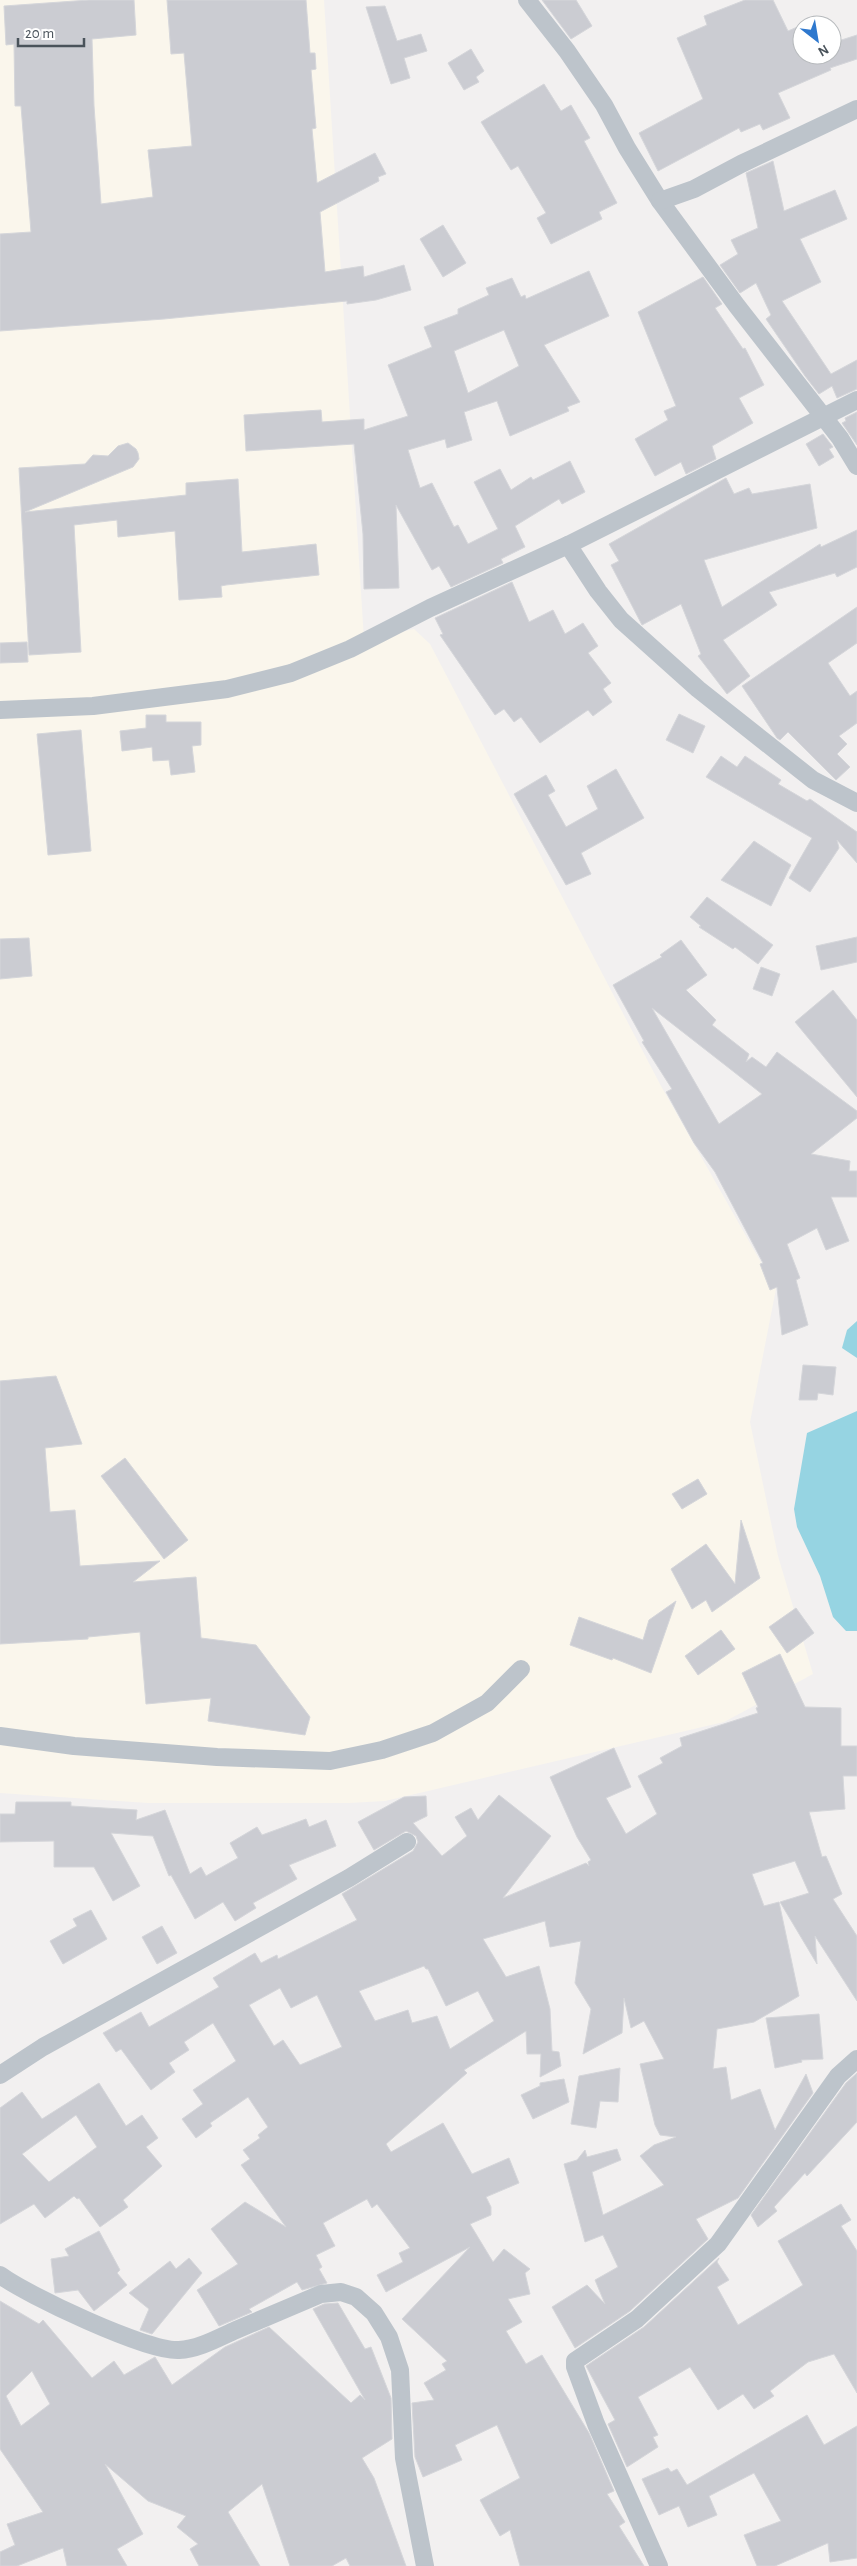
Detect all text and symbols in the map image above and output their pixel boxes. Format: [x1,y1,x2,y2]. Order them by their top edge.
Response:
scale bar [18,15,84,47]
north arrow [792,15,842,65]
text: 20 m [25,26,54,41]
text: N [815,42,831,59]

